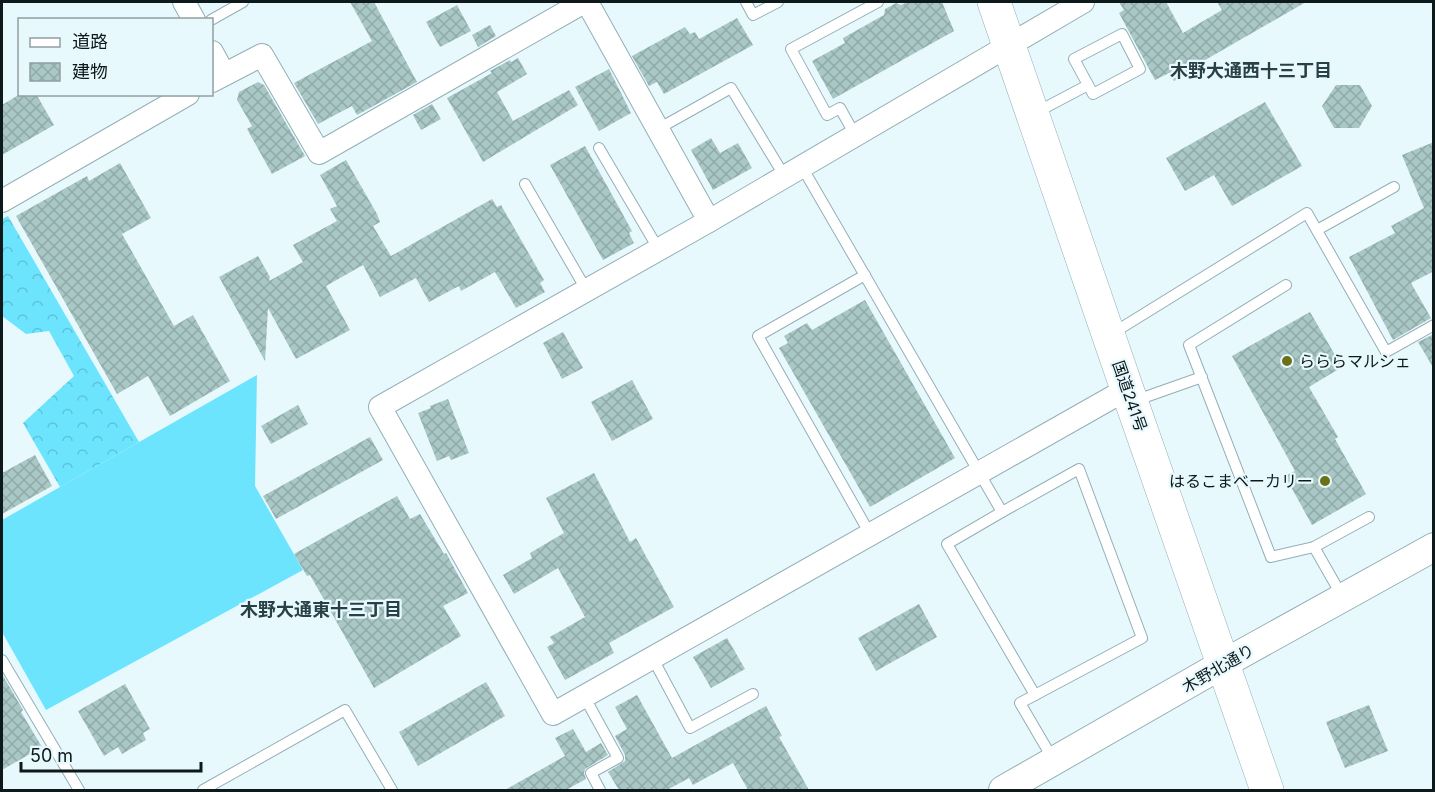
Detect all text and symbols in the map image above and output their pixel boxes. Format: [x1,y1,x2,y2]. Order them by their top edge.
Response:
legend [18,18,213,96]
text: 道路 [72,31,108,52]
district label: 木野大通西十三丁目 [1170,60,1332,81]
text: 建物 [72,61,108,82]
place label: らららマルシェ [1299,351,1411,371]
marker: らららマルシェ [1280,354,1294,368]
street label: 国道241号 [1108,358,1152,434]
place label: はるこまベーカリー [1169,471,1313,491]
marker: はるこまベーカリー [1318,474,1332,488]
district label: 木野大通東十三丁目 [240,599,402,620]
street label: 木野北通り [1178,639,1258,697]
scale bar [21,735,201,773]
text: 50 m [30,745,73,766]

